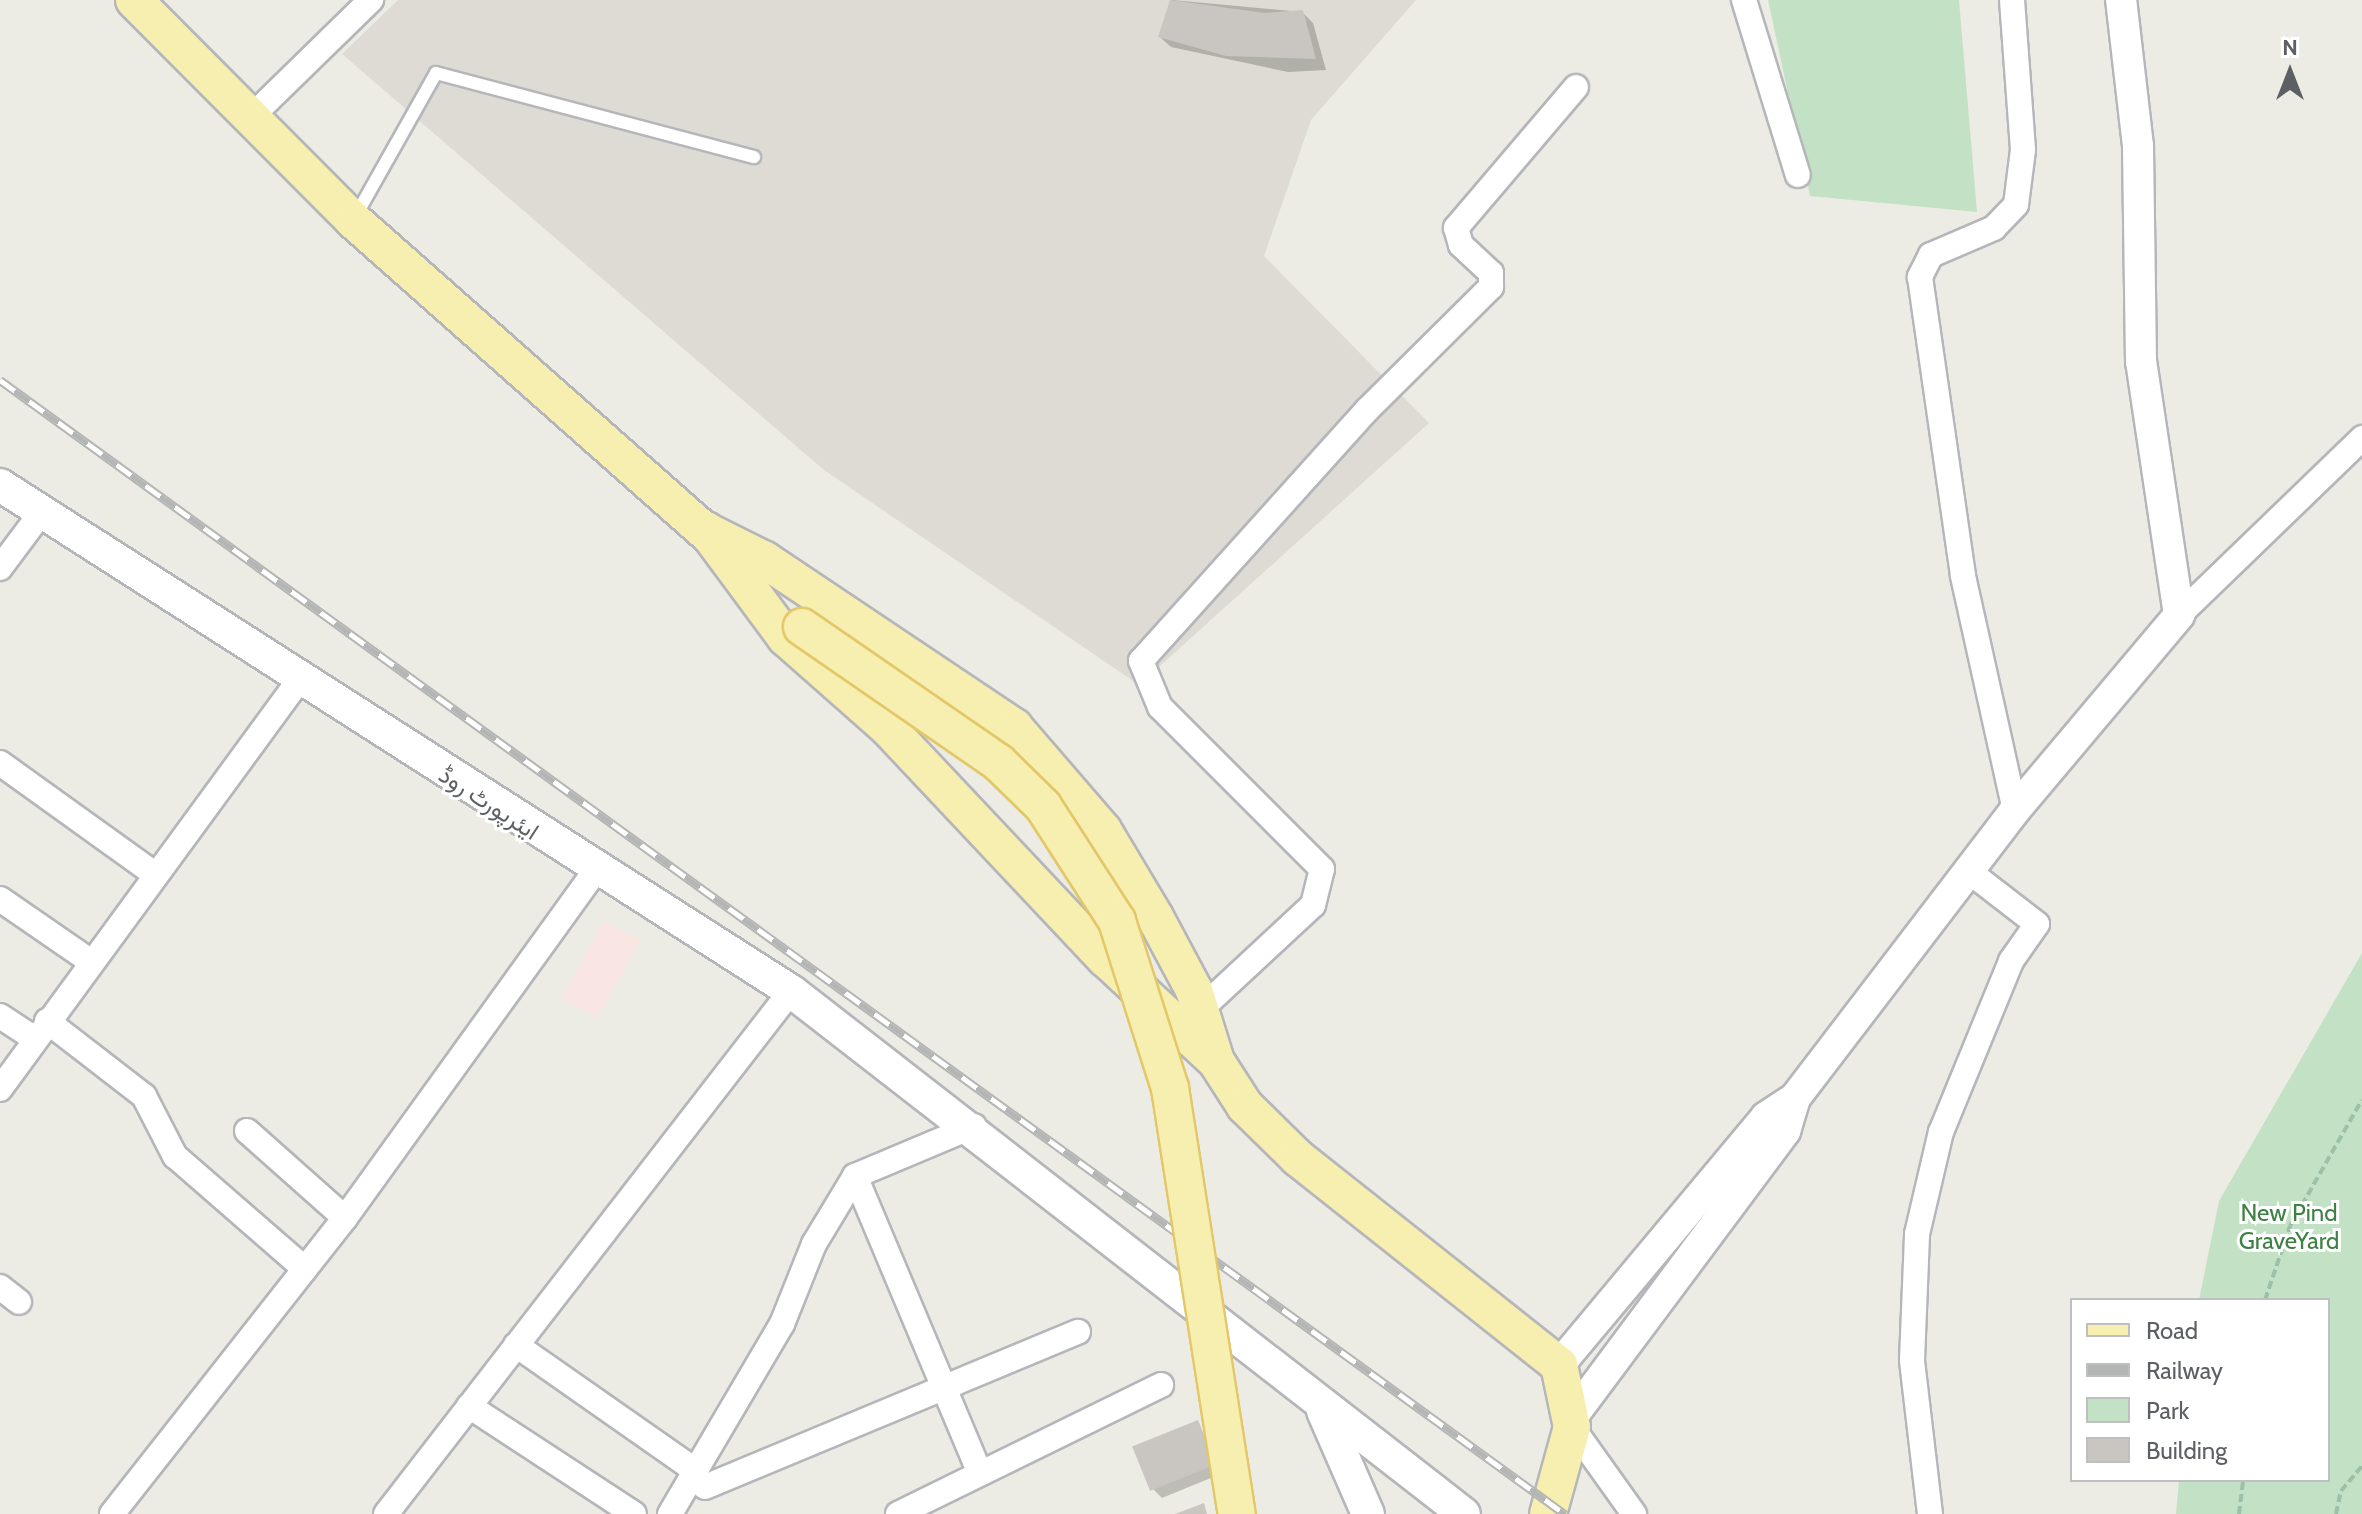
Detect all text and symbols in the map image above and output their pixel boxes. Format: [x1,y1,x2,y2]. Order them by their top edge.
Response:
north arrow [2250,32,2330,112]
text: N [2282,34,2298,61]
street label: ایئرپورٹ روڈ [434,760,544,846]
park label: New Pind GraveYard [2239,1199,2339,1255]
legend [2070,1298,2330,1482]
text: Road [2146,1316,2198,1345]
text: Railway [2146,1356,2223,1385]
text: Park [2146,1396,2189,1425]
text: Building [2146,1436,2227,1465]

